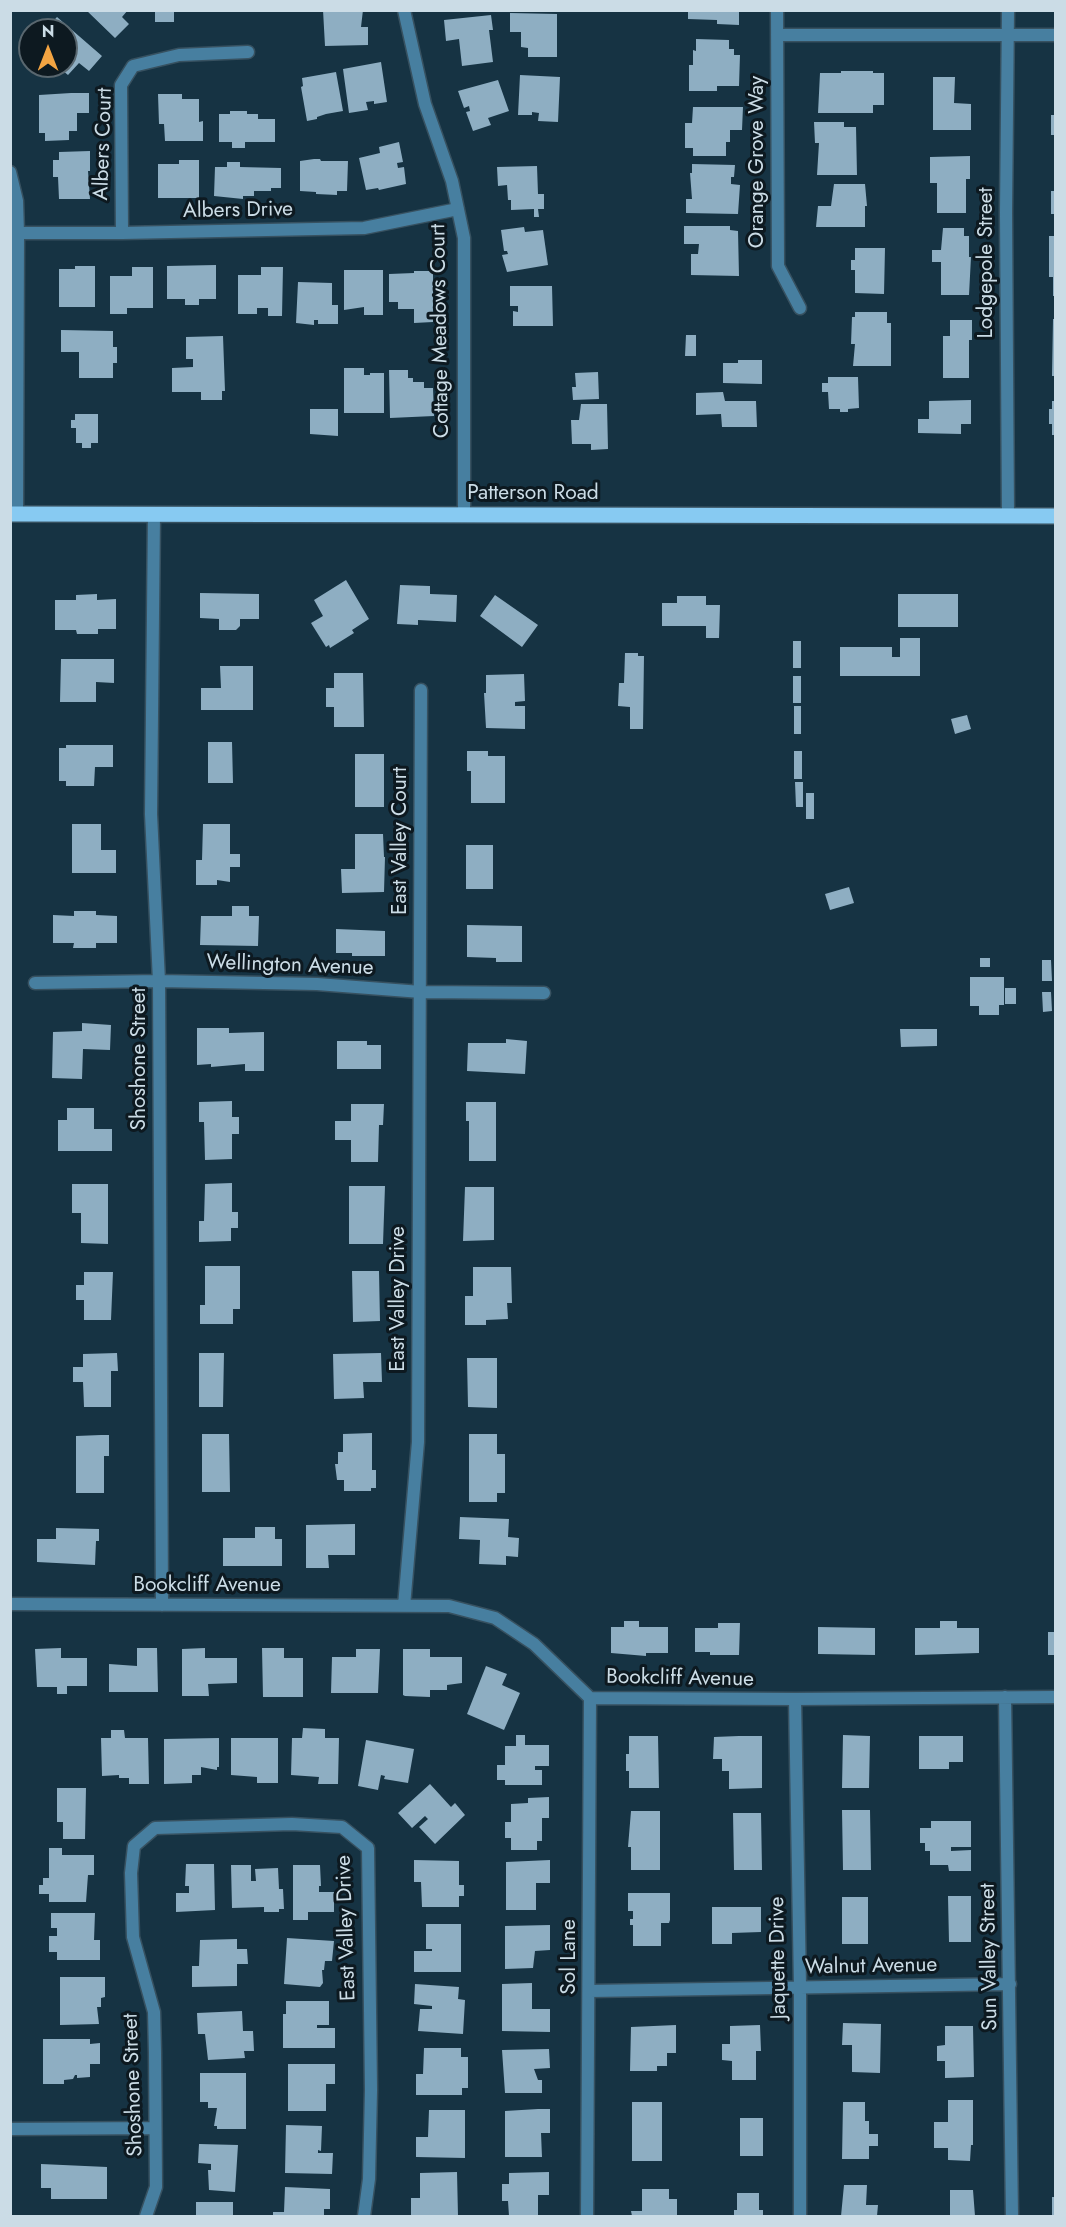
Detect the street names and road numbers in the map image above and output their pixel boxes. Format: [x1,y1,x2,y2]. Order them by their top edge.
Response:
street label: Orange Grove Way [745,76,771,248]
street label: Albers Court [89,87,119,201]
street label: Lodgepole Street [974,187,1000,339]
street label: Albers Drive [183,197,293,225]
street label: Cottage Meadows Court [427,224,455,438]
street label: Patterson Road [467,481,599,507]
street label: East Valley Court [388,767,414,915]
street label: Wellington Avenue [206,950,374,982]
street label: Shoshone Street [127,987,153,1131]
street label: East Valley Drive [386,1226,412,1372]
street label: Bookcliff Avenue [133,1573,281,1599]
street label: Bookcliff Avenue [606,1665,754,1693]
street label: East Valley Drive [332,1855,362,2001]
street label: Sun Valley Street [976,1883,1004,2031]
street label: Jaquette Drive [765,1896,793,2020]
street label: Sol Lane [557,1919,583,1995]
street label: Walnut Avenue [805,1953,937,1981]
street label: Shoshone Street [119,2013,149,2157]

